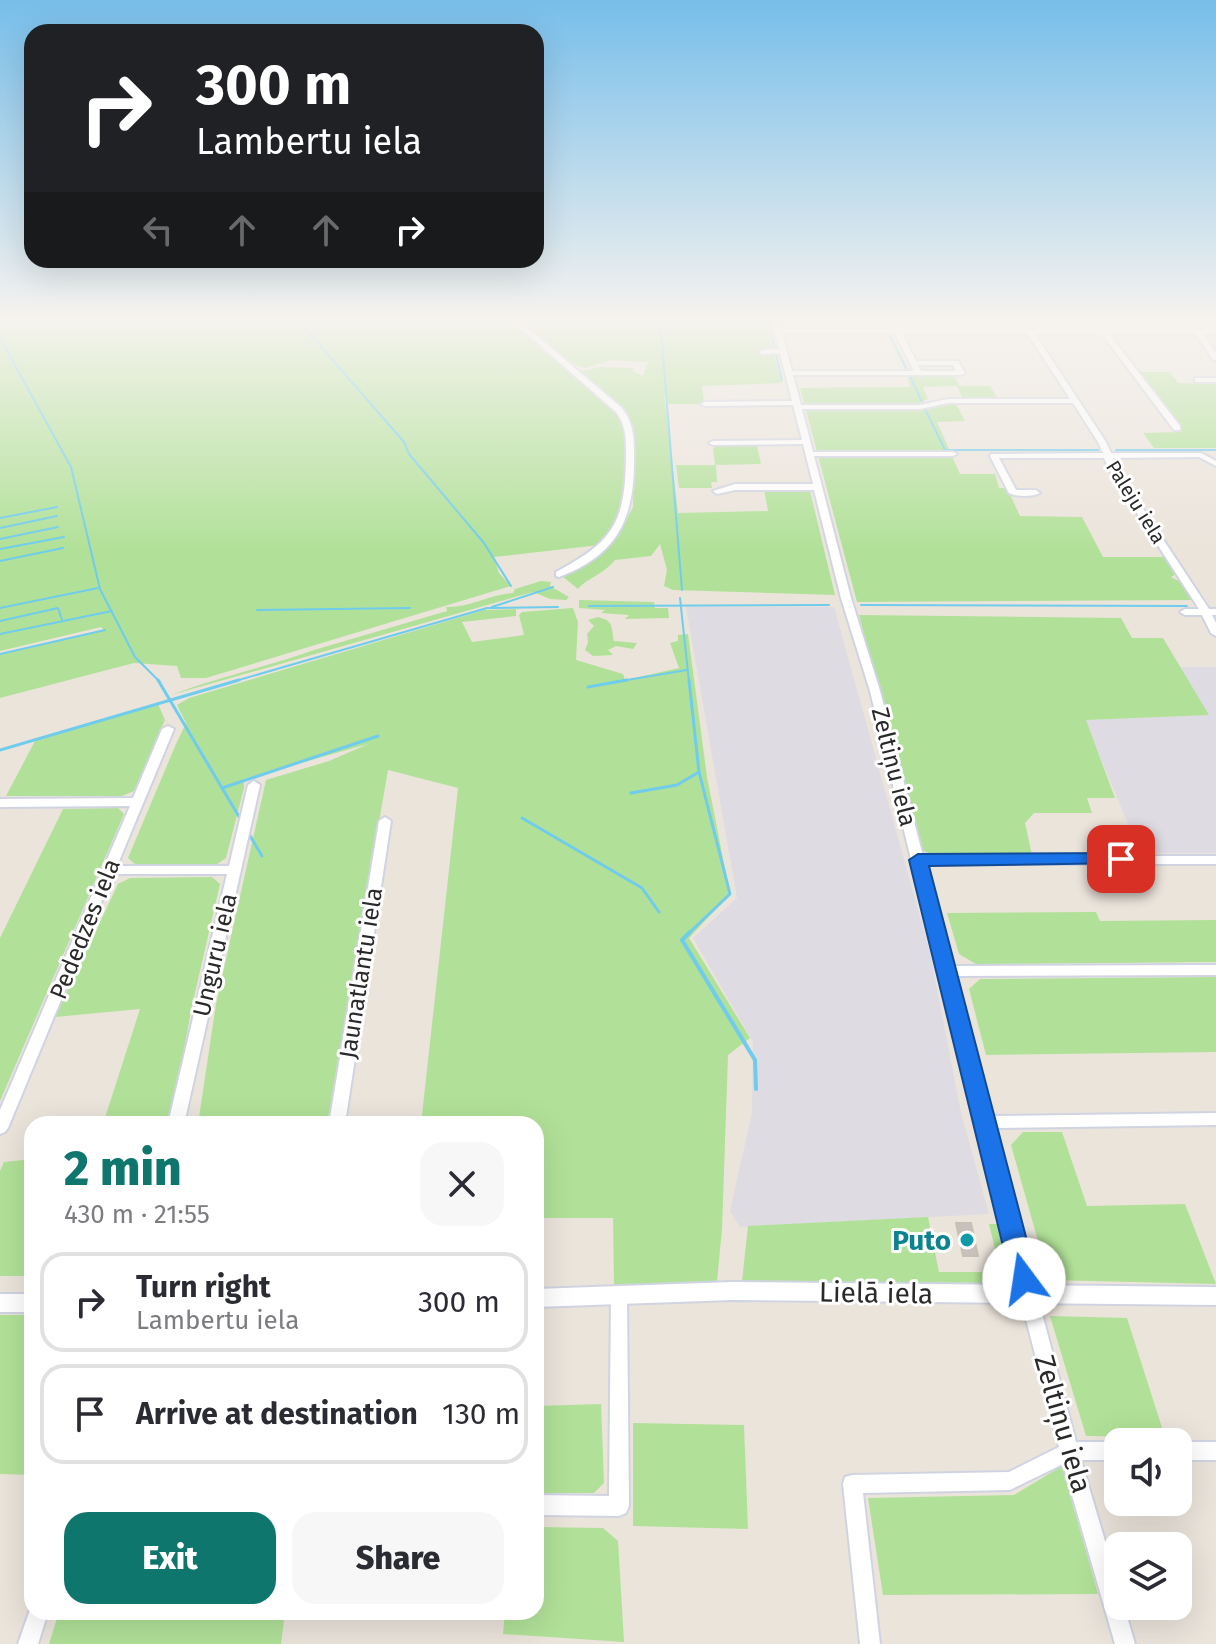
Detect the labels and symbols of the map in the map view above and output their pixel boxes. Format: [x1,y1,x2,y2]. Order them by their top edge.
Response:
street label: Paleju iela [1101,456,1171,548]
street label: Zeltiņu iela [864,705,922,830]
pin [1087,825,1155,893]
street label: Pededzes iela [44,855,126,1003]
street label: Jaunatlantu iela [334,886,388,1060]
street label: Unguru iela [187,891,243,1019]
place label: Puto [892,1224,951,1257]
marker: Puto [958,1231,976,1249]
position arrow [982,1237,1066,1321]
street label: Lielā iela [819,1276,933,1310]
street label: Zeltiņu iela [1026,1351,1098,1497]

